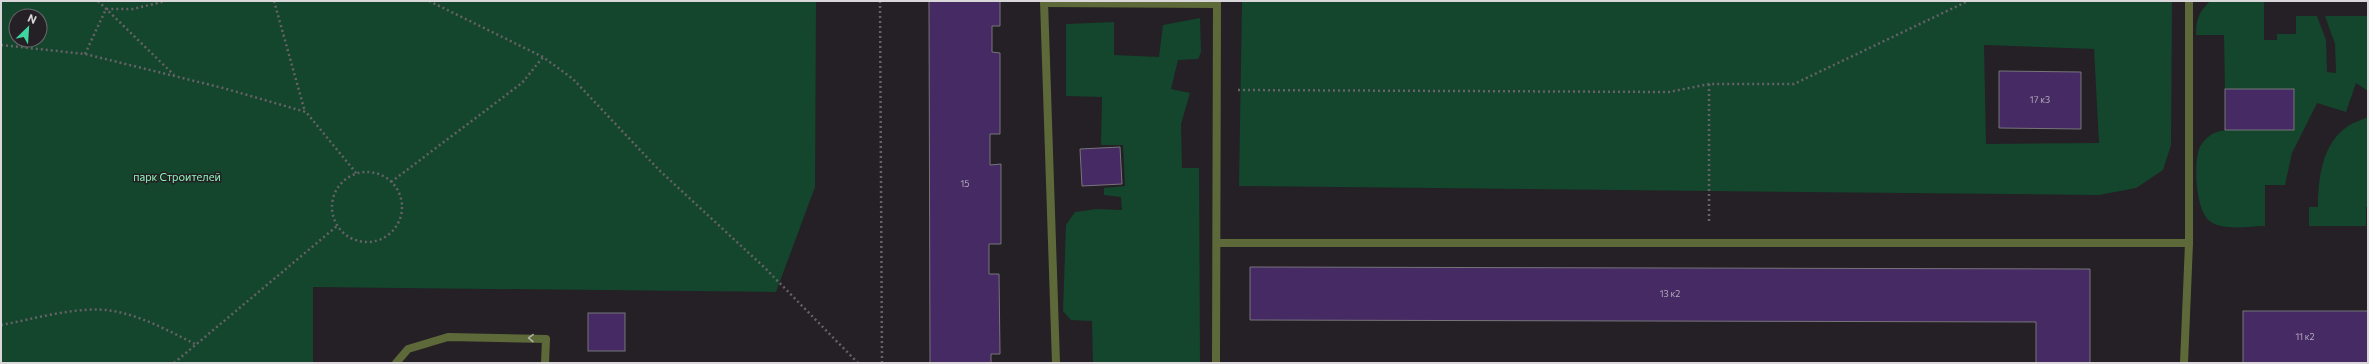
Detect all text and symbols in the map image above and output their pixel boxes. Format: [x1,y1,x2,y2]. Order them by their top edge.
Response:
north arrow [8,8,48,48]
text: N [26,11,39,26]
house number: 17 к3 [2030,94,2050,105]
park label: парк Строителей [133,170,221,183]
house number: 15 [960,178,970,189]
house number: 13 к2 [1660,288,1680,299]
house number: 11 к2 [2295,331,2315,342]
one-way arrow [528,334,534,343]

